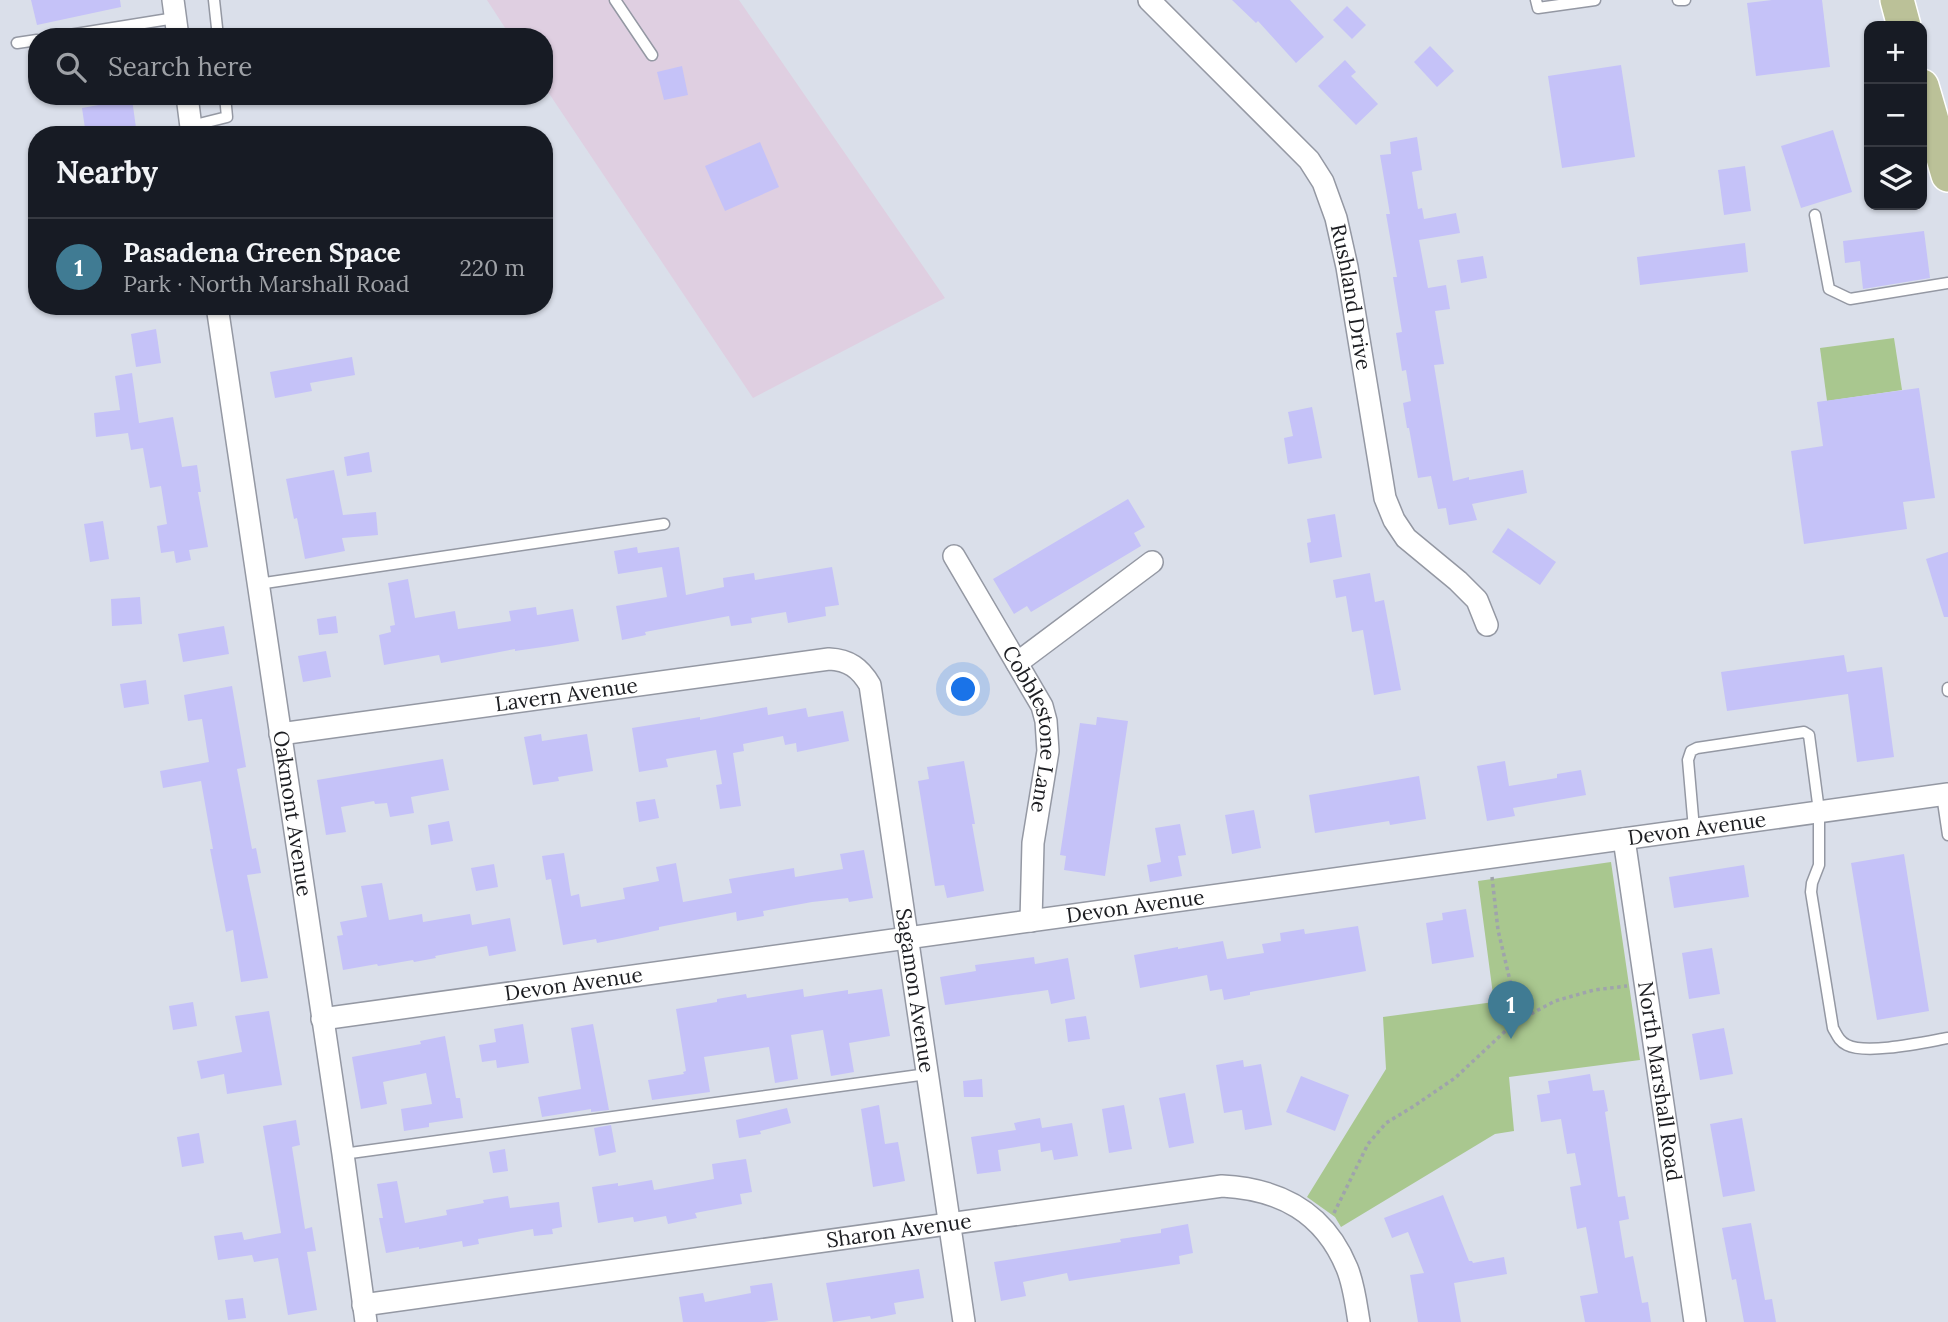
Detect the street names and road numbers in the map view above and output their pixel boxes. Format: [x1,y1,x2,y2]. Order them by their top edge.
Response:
street label: Rushland Drive [1325,221,1378,372]
street label: Cobblestone Lane [996,640,1062,815]
street label: Lavern Avenue [493,671,639,717]
street label: Oakmont Avenue [267,729,319,898]
street label: Devon Avenue [1626,805,1768,851]
street label: Devon Avenue [1064,883,1206,929]
street label: Sagamon Avenue [890,906,941,1075]
street label: Devon Avenue [503,961,644,1007]
street label: North Marshall Road [1632,980,1688,1183]
street label: Sharon Avenue [825,1207,973,1254]

